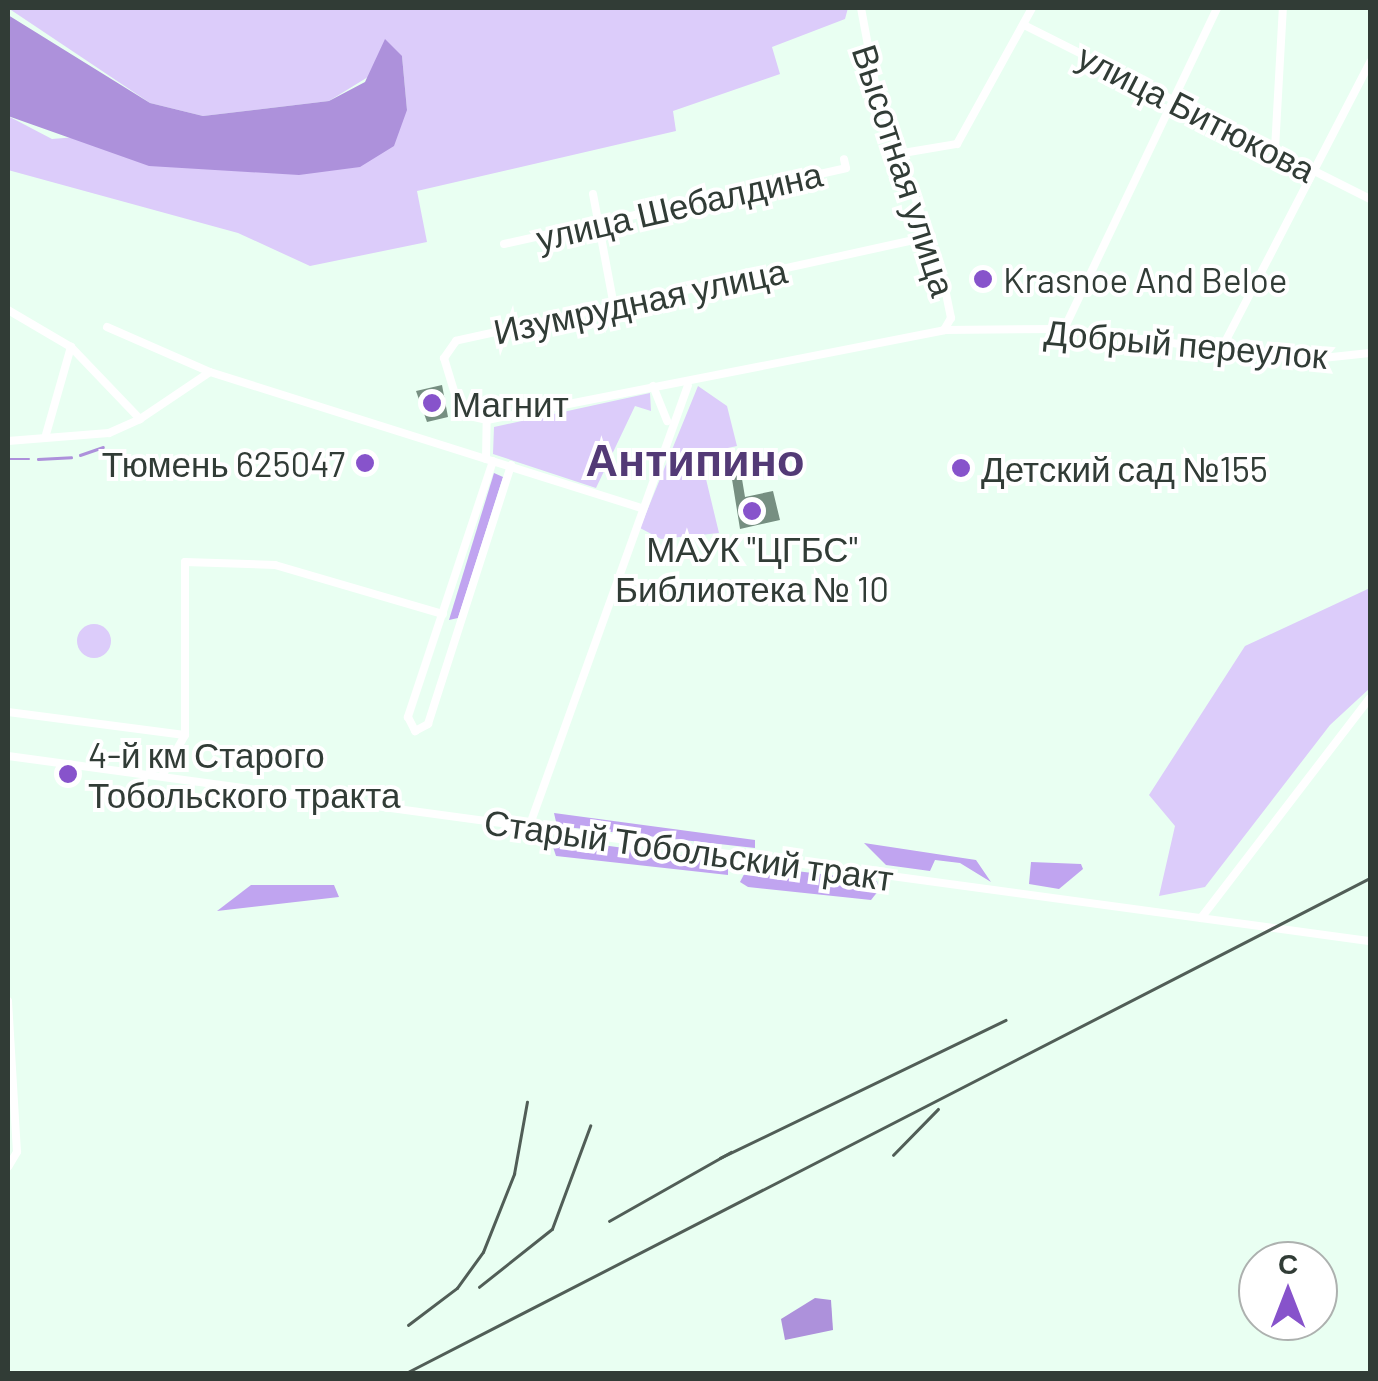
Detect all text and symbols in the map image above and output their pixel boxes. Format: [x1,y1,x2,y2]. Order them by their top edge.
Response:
street label: улица Битюкова [1071,34,1323,190]
street label: Высотная улица [845,39,965,301]
street label: улица Шебалдина [532,152,826,258]
street label: Изумрудная улица [490,248,790,352]
place label: Krasnoe And Beloe [1003,258,1287,300]
marker: Krasnoe And Beloe [972,268,994,290]
street label: Добрый переулок [1043,310,1329,376]
place label: Магнит [452,382,569,424]
marker: Магнит [421,392,443,414]
district label: Антипино [586,432,804,486]
place label: Тюмень 625047 [102,442,345,484]
place label: Детский сад №155 [981,447,1268,489]
marker: Тюмень 625047 [354,452,376,474]
marker: Детский сад №155 [950,457,972,479]
marker: МАУК "ЦГБС" Библиотека № 10 [741,500,763,522]
place label: МАУК "ЦГБС" Библиотека № 10 [615,527,889,609]
place label: 4-й км Старого Тобольского тракта [88,733,400,815]
marker: 4-й км Старого Тобольского тракта [57,763,79,785]
street label: Старый Тобольский тракт [482,799,896,899]
north arrow [1238,1241,1338,1341]
text: С [1278,1246,1298,1280]

